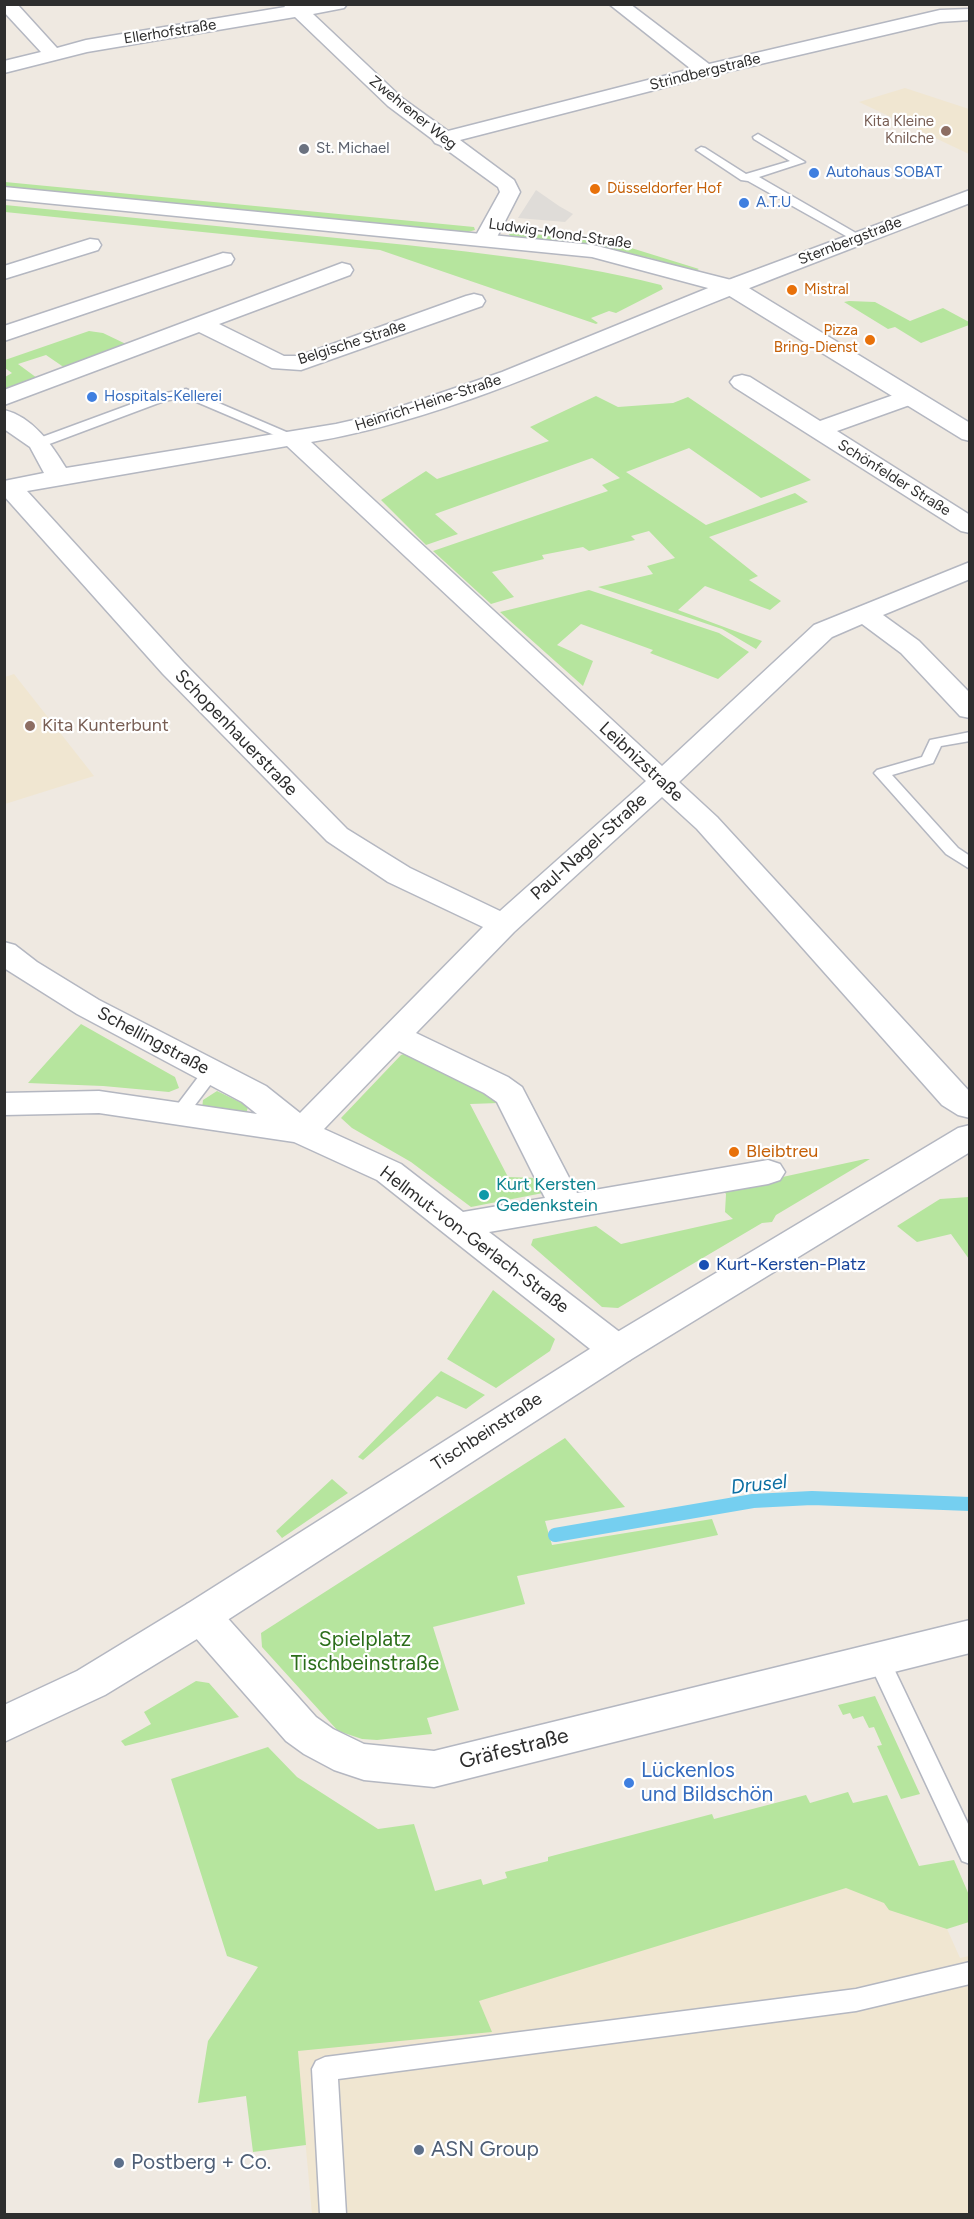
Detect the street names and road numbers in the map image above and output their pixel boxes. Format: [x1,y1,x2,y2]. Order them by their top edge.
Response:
street label: Ellerhofstraße [122,16,218,48]
street label: Strindbergstraße [648,50,762,94]
street label: Zwehrener Weg [366,72,460,154]
street label: Sternbergstraße [796,213,904,269]
street label: Ludwig-Mond-Straße [487,215,633,253]
street label: Belgische Straße [296,317,408,369]
street label: Heinrich-Heine-Straße [353,371,503,435]
street label: Schönfelder Straße [834,436,954,520]
street label: Schopenhauerstraße [170,665,302,801]
street label: Leibnizstraße [594,717,688,807]
street label: Paul-Nagel-Straße [526,789,652,905]
street label: Schellingstraße [93,1002,213,1080]
street label: Hellmut-von-Gerlach-Straße [375,1162,573,1318]
street label: Tischbeinstraße [428,1388,546,1476]
street label: Gräfestraße [457,1723,571,1775]

